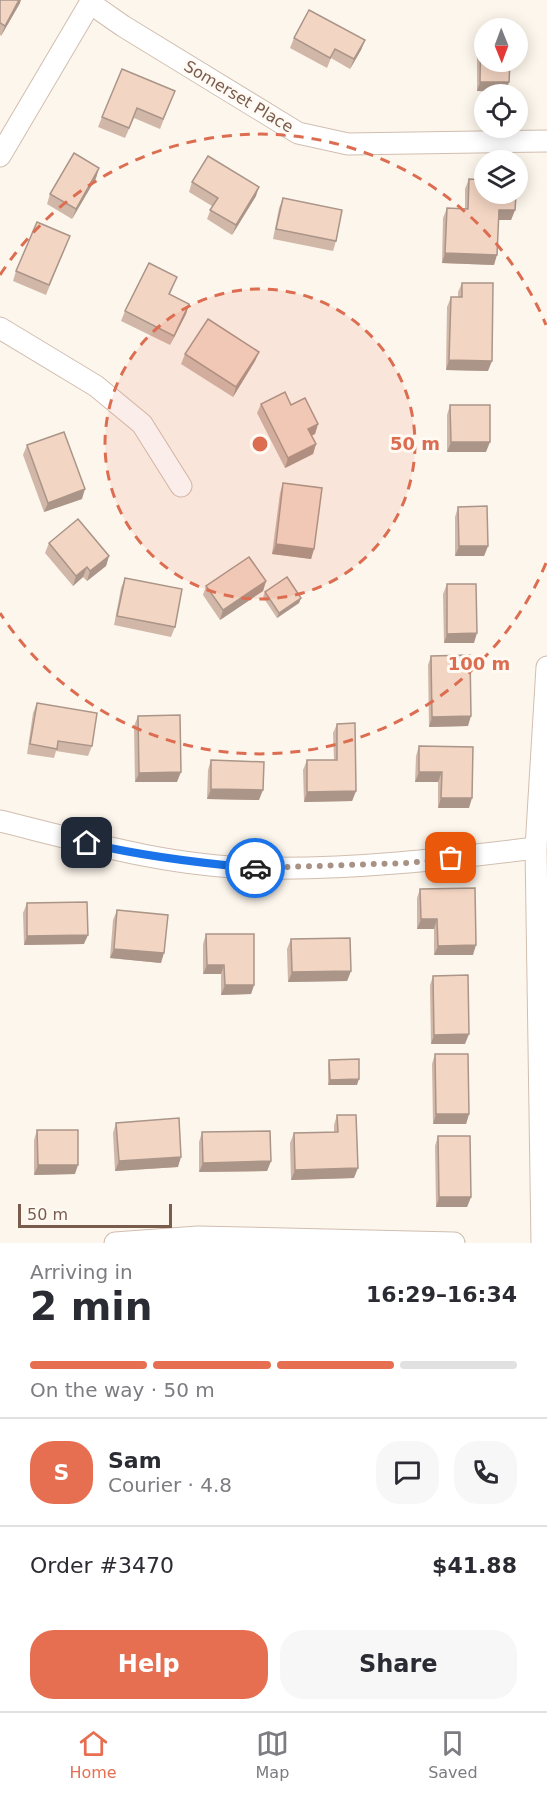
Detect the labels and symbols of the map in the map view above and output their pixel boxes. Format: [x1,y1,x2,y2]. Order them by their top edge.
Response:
north arrow [474,18,528,72]
street label: Somerset Place [181,56,297,137]
text: 50 m [390,433,440,454]
centre of rings [250,434,270,454]
text: 100 m [448,653,510,674]
pin [61,817,112,868]
pin [425,832,476,883]
courier [225,838,285,898]
scale bar [18,1201,172,1228]

